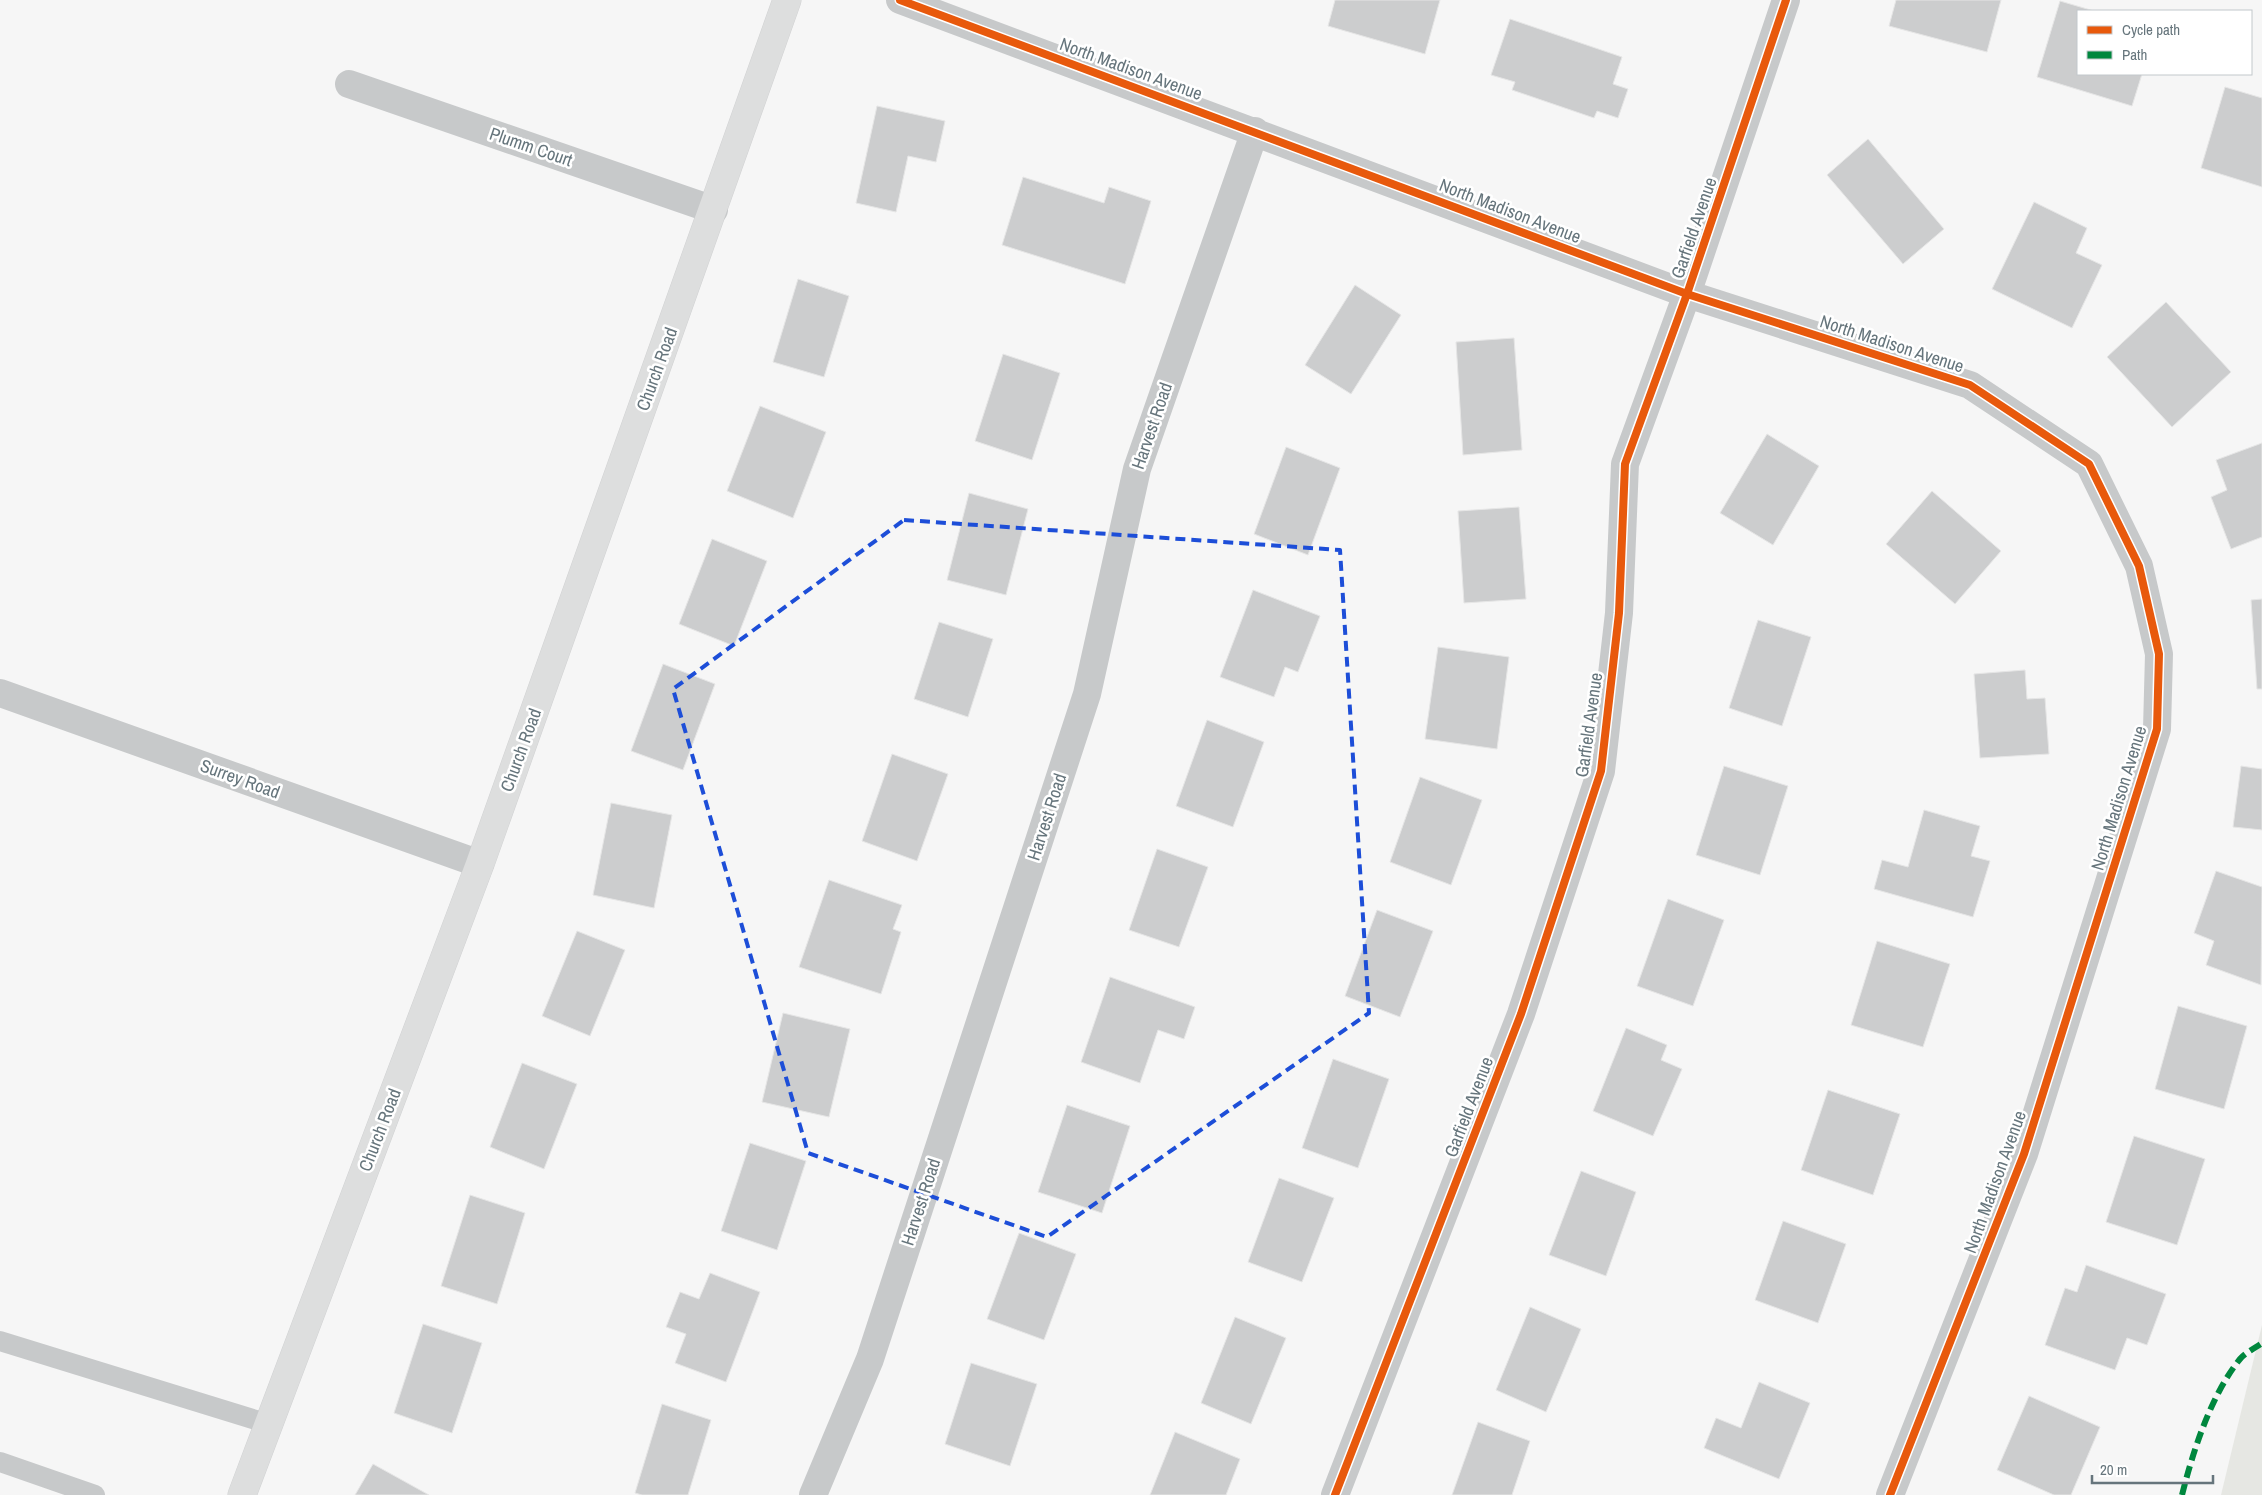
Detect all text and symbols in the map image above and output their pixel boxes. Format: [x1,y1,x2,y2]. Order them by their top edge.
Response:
legend [2077,10,2252,75]
text: Cycle path [2122,19,2180,40]
street label: North Madison Avenue [1056,31,1206,106]
text: Path [2122,44,2147,65]
street label: Plumm Court [486,121,576,172]
street label: North Madison Avenue [1436,172,1585,249]
street label: Garfield Avenue [1665,174,1723,282]
street label: North Madison Avenue [1817,308,1967,379]
street label: Church Road [630,324,683,414]
street label: Harvest Road [1125,379,1178,473]
street label: Garfield Avenue [1569,671,1608,779]
street label: Church Road [494,705,547,795]
street label: North Madison Avenue [2085,723,2152,873]
street label: Surrey Road [197,753,283,804]
street label: Harvest Road [1021,770,1072,864]
street label: Garfield Avenue [1438,1053,1499,1161]
street label: Church Road [352,1085,407,1175]
street label: North Madison Avenue [1957,1107,2032,1257]
street label: Harvest Road [895,1155,946,1249]
scale bar [2092,1452,2213,1484]
text: 20 m [2100,1459,2127,1480]

